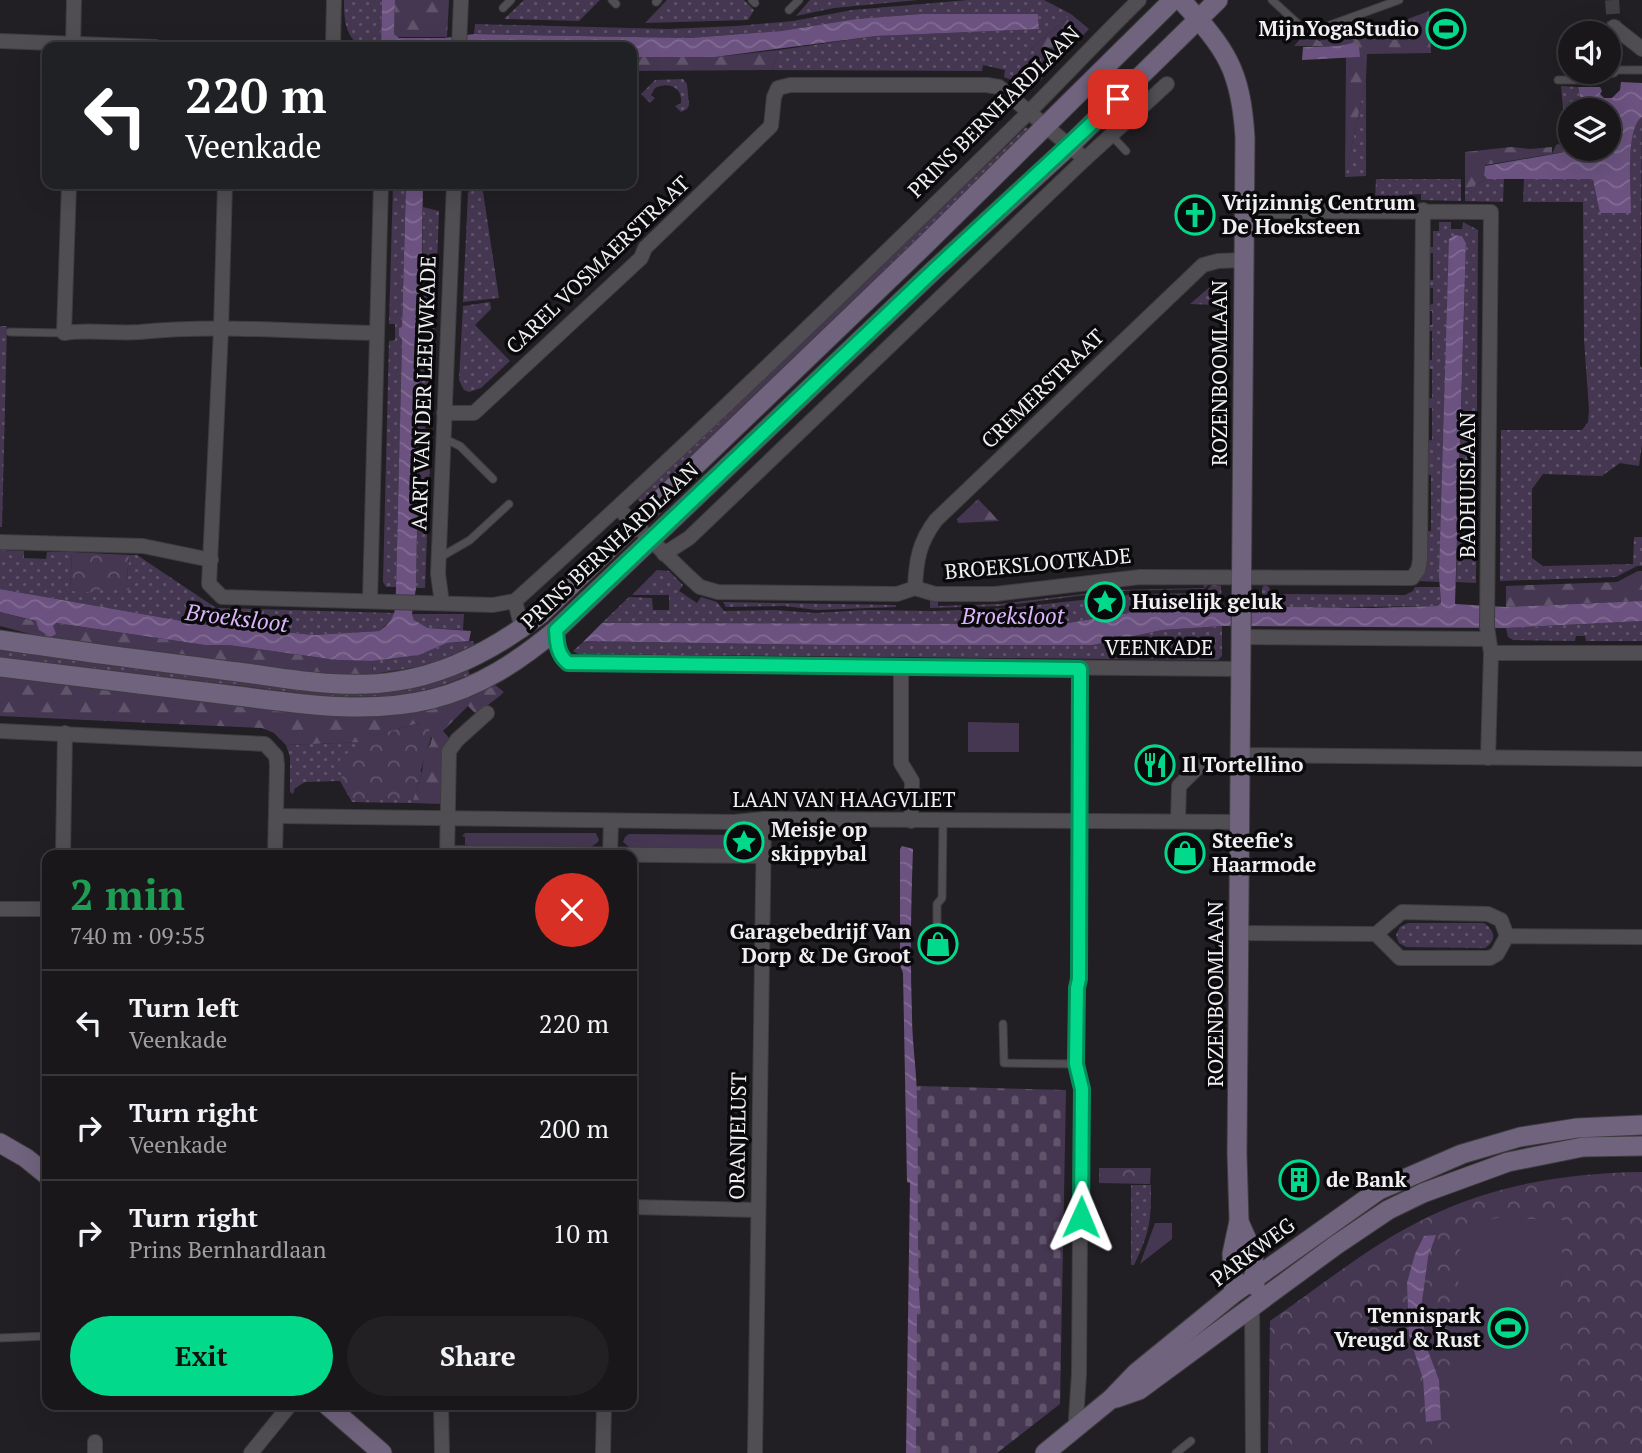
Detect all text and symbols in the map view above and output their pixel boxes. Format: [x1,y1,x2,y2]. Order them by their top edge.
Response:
sports icon: MijnYogaStudio [1425,8,1467,50]
place label: MijnYogaStudio [1258,14,1419,42]
street label: PRINS BERNHARDLAAN [901,19,1085,203]
map controls [1558,21,1621,161]
button: sound [1558,21,1621,84]
text: 220 m [185,62,327,127]
pin [1088,69,1148,129]
icon: left [70,70,161,161]
icon: arrive [1099,80,1137,118]
button: layers [1558,98,1621,161]
text: Veenkade [185,125,322,167]
street label: CAREL VOSMAERSTRAAT [499,169,695,359]
place label: Vrijzinnig Centrum De Hoeksteen [1222,188,1416,240]
church icon: Vrijzinnig Centrum De Hoeksteen [1174,194,1216,236]
street label: AART VAN DER LEEUWKADE [404,255,442,531]
street label: ROZENBOOMLAAN [1205,280,1233,466]
street label: CREMERSTRAAT [975,322,1110,454]
street label: BADHUISLAAN [1453,412,1481,558]
street label: PRINS BERNHARDLAAN [515,456,704,635]
street label: BROEKSLOOTKADE [943,541,1132,585]
place icon: Huiselijk geluk [1084,581,1126,623]
place label: Huiselijk geluk [1132,587,1284,615]
water label: Broeksloot [183,596,291,639]
water label: Broeksloot [960,600,1066,631]
street label: VEENKADE [1105,633,1213,661]
restaurant icon: Il Tortellino [1134,744,1176,786]
place label: Il Tortellino [1182,750,1303,778]
street label: LAAN VAN HAAGVLIET [733,785,955,813]
place label: Meisje op skippybal [771,815,867,867]
place icon: Meisje op skippybal [723,821,765,863]
place label: Steefie's Haarmode [1212,826,1316,878]
shop icon: Steefie's Haarmode [1164,832,1206,874]
text: 2 min [70,866,185,922]
button: close [535,873,609,947]
street label: ROZENBOOMLAAN [1201,901,1229,1087]
place label: Garagebedrijf Van Dorp & De Groot [730,917,912,969]
text: 740 m · 09:55 [70,920,205,951]
shop icon: Garagebedrijf Van Dorp & De Groot [917,923,959,965]
text: Turn left [129,990,239,1024]
icon: left [70,1004,108,1042]
text: 220 m [539,1006,609,1040]
text: Veenkade [129,1024,227,1055]
street label: ORANJELUST [722,1072,752,1200]
text: Turn right [129,1095,258,1129]
icon: right [70,1109,108,1147]
text: 200 m [539,1111,609,1145]
text: Veenkade [129,1129,227,1160]
building icon: de Bank [1278,1159,1320,1201]
place label: de Bank [1326,1165,1407,1193]
position arrow [1044,1180,1118,1254]
text: Turn right [129,1200,258,1234]
street label: PARKWEG [1205,1210,1301,1292]
icon: right [70,1214,108,1252]
text: 10 m [553,1216,609,1250]
text: Prins Bernhardlaan [129,1234,326,1265]
place label: Tennispark Vreugd & Rust [1334,1301,1482,1353]
sports icon: Tennispark Vreugd & Rust [1487,1307,1529,1349]
button: Exit [70,1316,333,1396]
button: Share [347,1316,609,1396]

